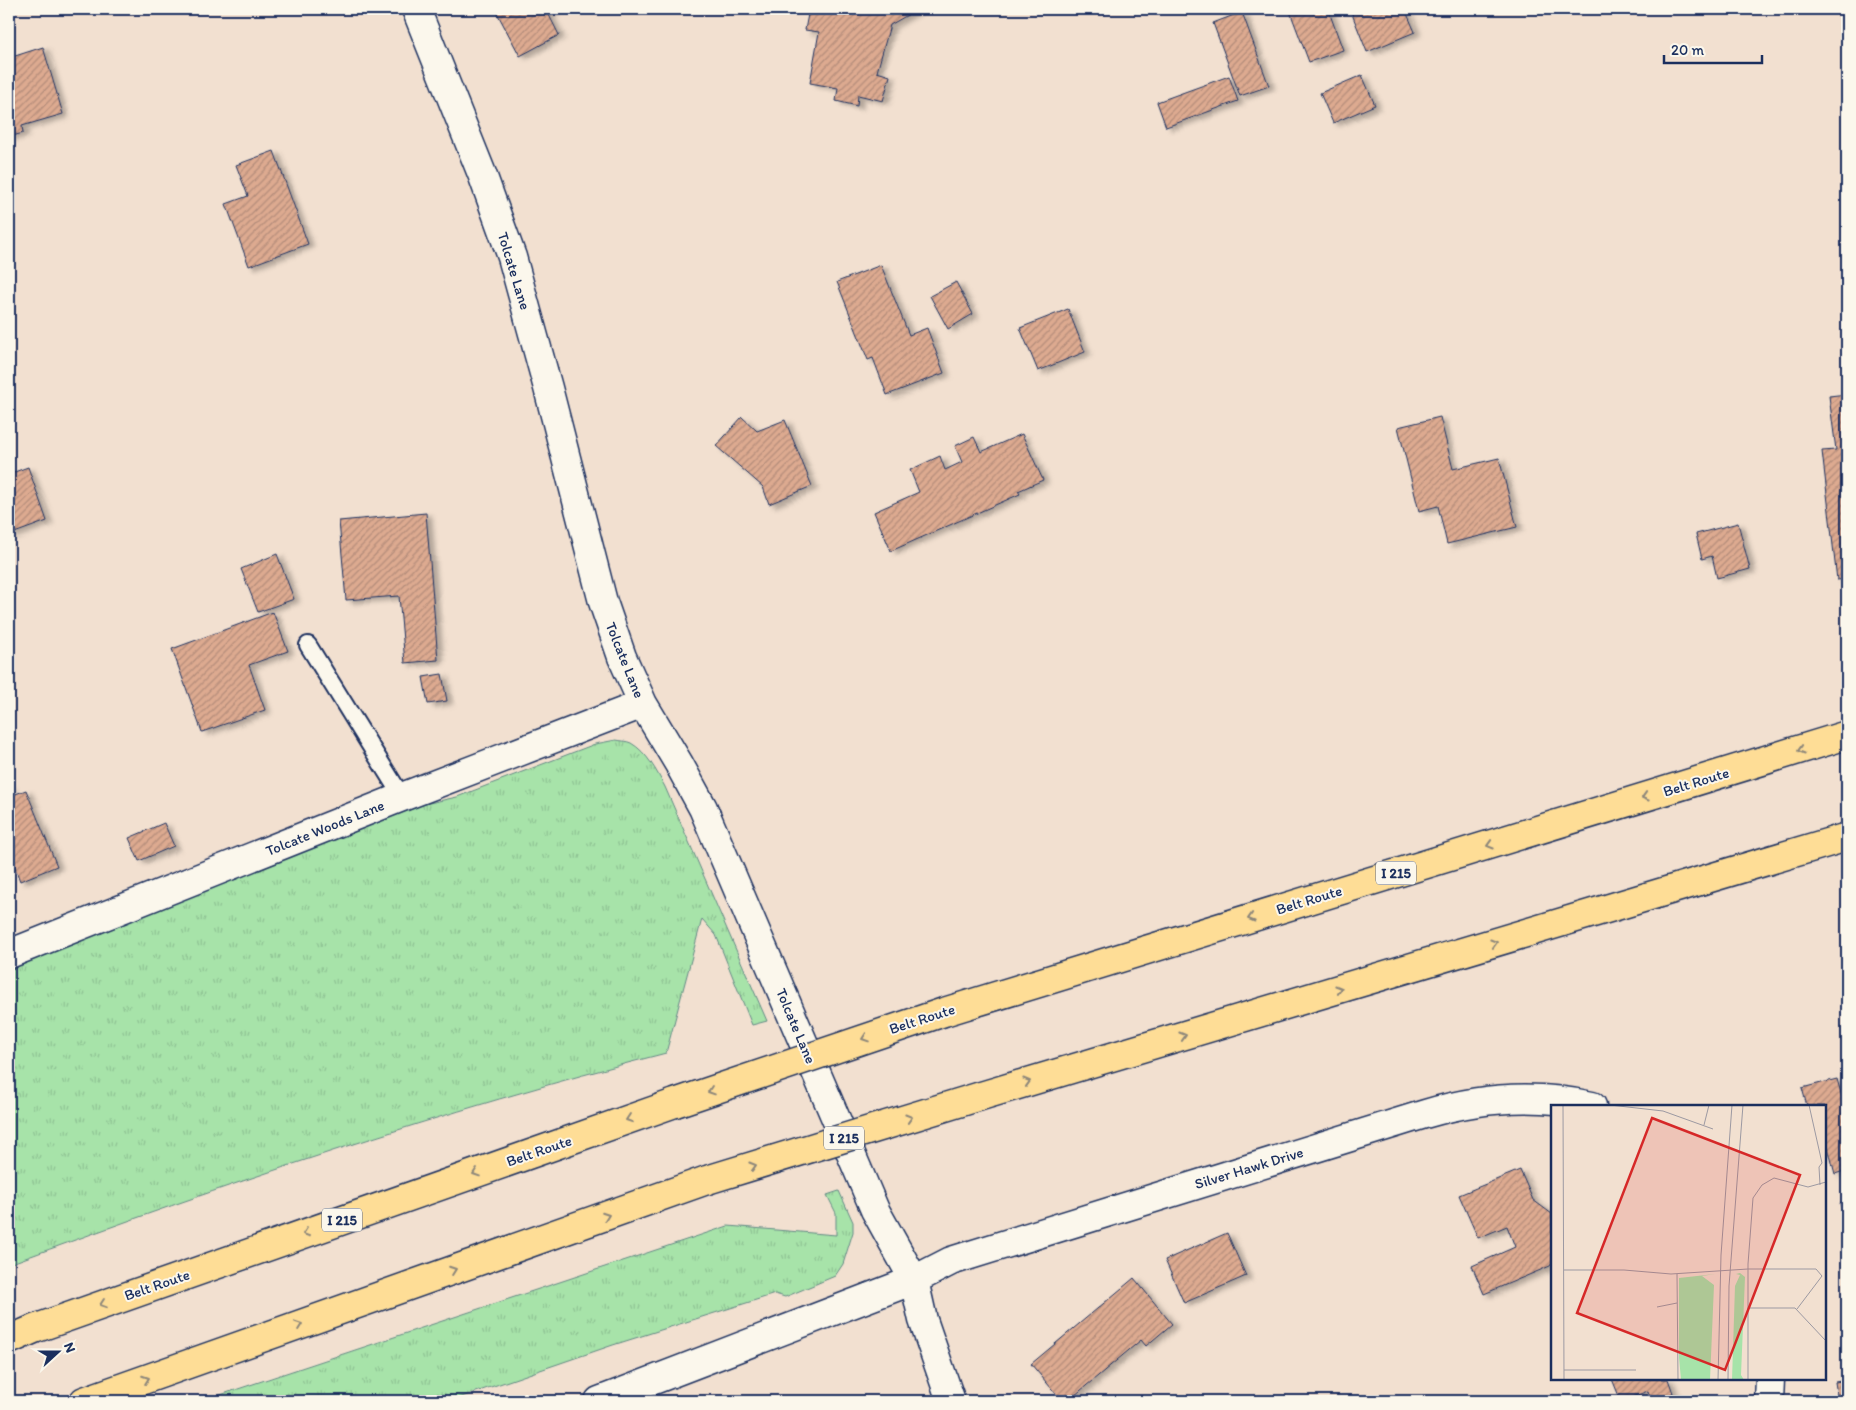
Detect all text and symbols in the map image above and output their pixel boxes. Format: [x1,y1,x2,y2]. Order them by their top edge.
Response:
scale bar [1664,32,1761,64]
text: 20 m [1671,41,1705,59]
street label: Tolcate Lane [494,230,534,312]
street label: Tolcate Lane [602,619,648,701]
one-way arrow [1797,744,1805,754]
street label: Belt Route [1661,763,1731,801]
one-way arrow [1642,792,1650,802]
street label: Tolcate Woods Lane [263,796,387,860]
one-way arrow [1486,839,1494,849]
road number: I 215 [1376,861,1416,884]
street label: Belt Route [1274,881,1344,919]
one-way arrow [1247,912,1255,922]
one-way arrow [1490,938,1498,948]
one-way arrow [1334,985,1342,995]
street label: Tolcate Lane [772,986,820,1066]
street label: Belt Route [887,1000,957,1038]
one-way arrow [1178,1031,1187,1041]
one-way arrow [861,1033,870,1043]
one-way arrow [1023,1078,1031,1088]
one-way arrow [707,1085,716,1095]
inset map [1551,1105,1826,1380]
one-way arrow [626,1113,634,1123]
one-way arrow [904,1114,912,1124]
road number: I 215 [824,1126,864,1150]
street label: Belt Route [504,1131,574,1171]
street label: Silver Hawk Drive [1192,1143,1306,1193]
one-way arrow [749,1161,757,1171]
one-way arrow [472,1167,481,1177]
road number: I 215 [322,1208,362,1232]
one-way arrow [601,1212,609,1222]
one-way arrow [303,1227,311,1237]
street label: Belt Route [122,1265,192,1305]
one-way arrow [448,1266,456,1276]
one-way arrow [100,1298,108,1308]
one-way arrow [295,1321,303,1331]
north arrow [32,1328,82,1378]
text: N [60,1340,79,1355]
one-way arrow [142,1375,150,1385]

